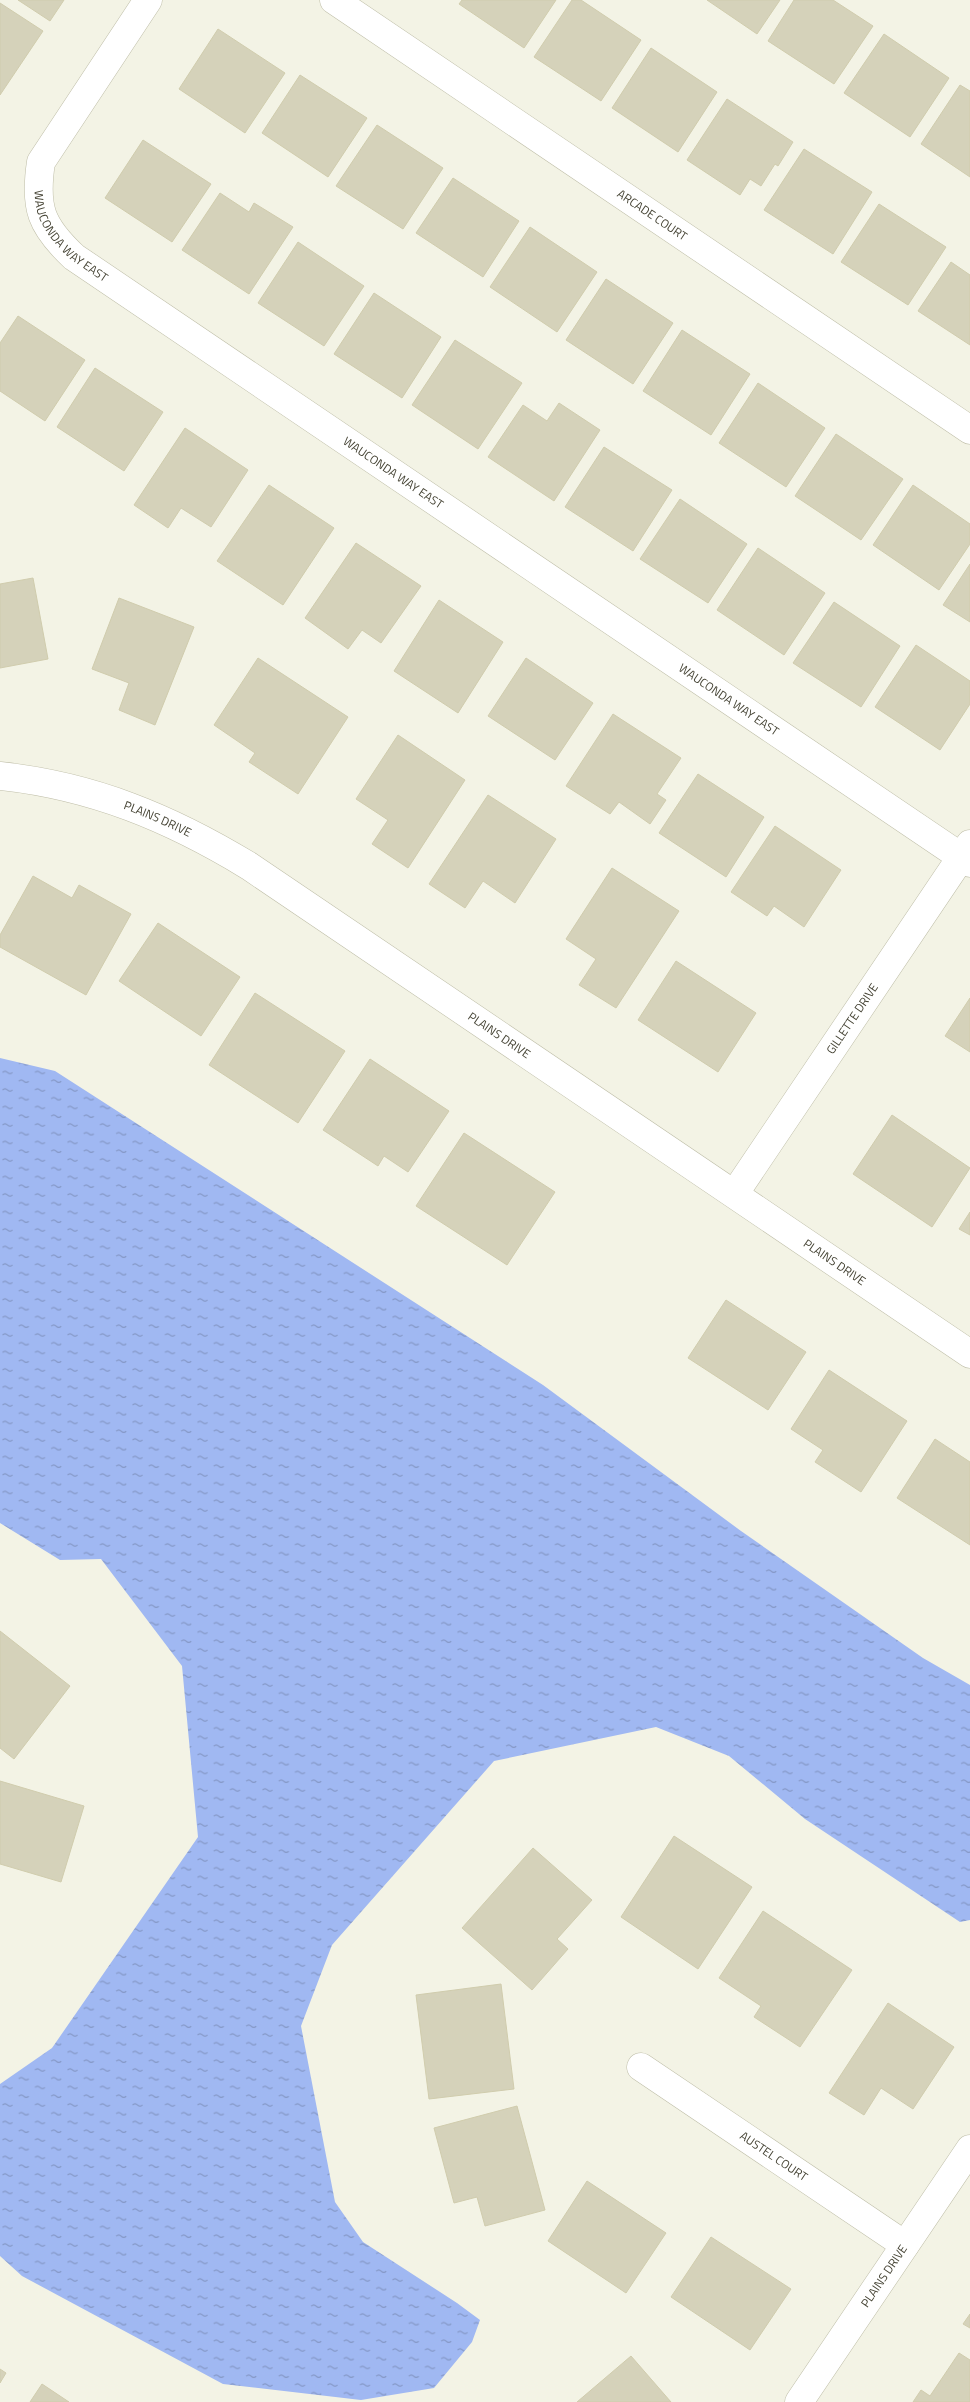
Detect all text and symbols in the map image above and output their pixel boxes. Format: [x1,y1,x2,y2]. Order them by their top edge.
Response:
street label: ARCADE COURT [614,184,692,246]
street label: WAUCONDA WAY EAST [29,189,113,287]
street label: WAUCONDA WAY EAST [339,432,448,514]
street label: WAUCONDA WAY EAST [675,659,784,741]
street label: PLAINS DRIVE [121,795,195,842]
street label: GILLETTE DRIVE [821,979,883,1058]
street label: PLAINS DRIVE [464,1007,535,1063]
street label: PLAINS DRIVE [800,1234,870,1290]
street label: AUSTEL COURT [736,2126,812,2186]
street label: PLAINS DRIVE [856,2240,912,2311]

